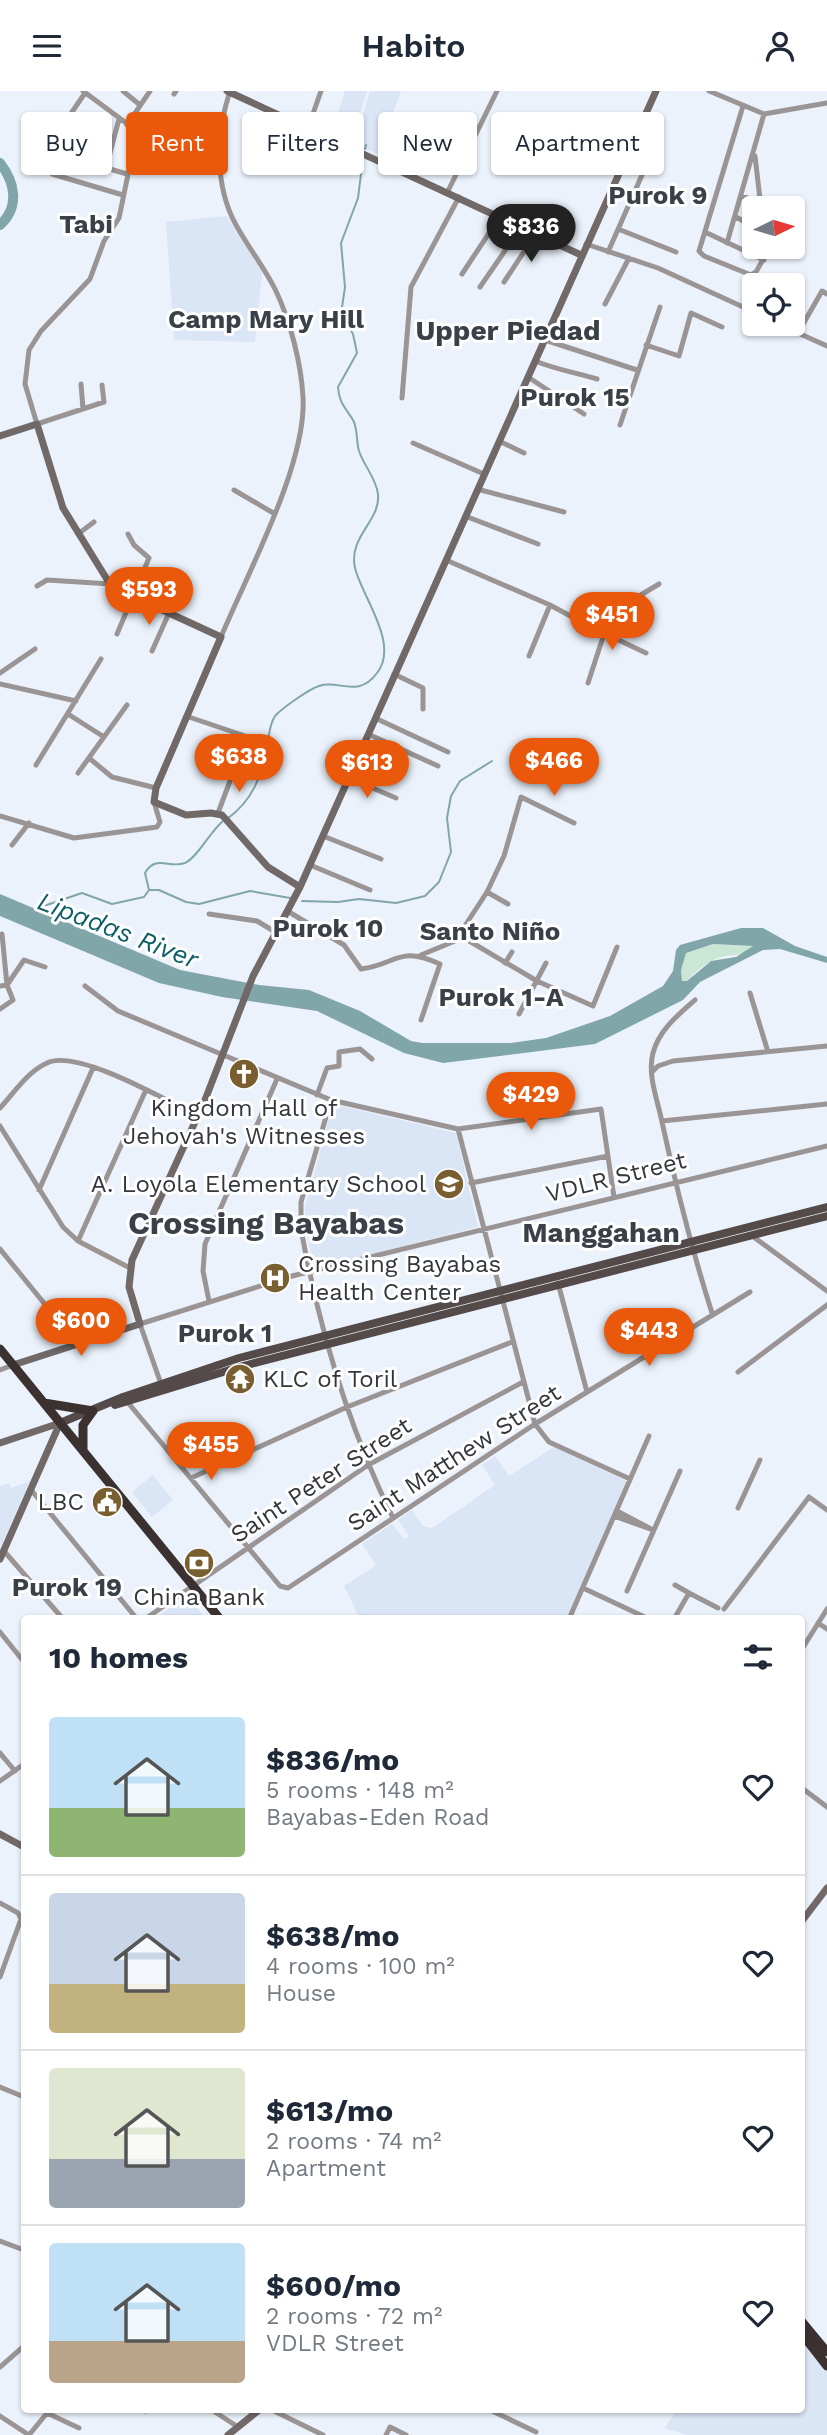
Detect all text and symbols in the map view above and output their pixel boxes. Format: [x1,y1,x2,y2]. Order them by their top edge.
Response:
icon: menu [28,27,66,65]
text: Habito [362,27,465,65]
icon: person [761,27,799,65]
chip: Buy [21,112,112,175]
chip: Rent [126,112,228,175]
chip: Filters [242,112,364,175]
chip: New [378,112,477,175]
chip: Apartment [491,112,664,175]
district label: Purok 9 [608,180,708,210]
north arrow [742,196,805,259]
map controls [742,196,805,336]
pin: $836 [490,205,572,264]
district label: Tabi [59,209,113,239]
text: $836 [503,213,559,240]
button: locate [742,273,805,336]
district label: Camp Mary Hill [168,304,365,334]
district label: Upper Piedad [415,314,601,347]
district label: Purok 15 [520,382,630,412]
pin: $593 [108,567,190,627]
text: $593 [121,576,177,603]
pin: $451 [571,593,653,652]
text: $451 [586,601,638,628]
pin: $638 [198,735,280,794]
pin: $466 [513,739,595,798]
pin: $613 [326,741,408,800]
text: $638 [211,743,267,770]
text: $466 [525,747,583,774]
text: $613 [341,749,393,776]
water label: Lipadas River [34,886,203,975]
district label: Purok 10 [272,913,384,943]
district label: Santo Niño [420,916,560,946]
district label: Purok 1-A [438,982,564,1012]
church icon: Kingdom Hall of Jehovah's Witnesses [227,1057,261,1091]
pin: $429 [490,1073,572,1132]
text: $429 [502,1081,560,1108]
place label: Kingdom Hall of Jehovah's Witnesses [123,1094,365,1150]
street label: VDLR Street [543,1146,689,1208]
school or university icon: A. Loyola Elementary School [432,1167,466,1201]
place label: A. Loyola Elementary School [91,1170,427,1198]
district label: Crossing Bayabas [128,1204,404,1242]
district label: Manggahan [522,1216,680,1249]
place label: Crossing Bayabas Health Center [298,1250,501,1306]
hospital icon: Crossing Bayabas Health Center [258,1261,292,1295]
pin: $600 [40,1299,122,1358]
text: $600 [52,1307,110,1334]
pin: $443 [608,1309,690,1368]
text: $443 [620,1317,678,1344]
district label: Purok 1 [178,1318,272,1348]
temple icon: KLC of Toril [223,1362,257,1396]
place label: KLC of Toril [263,1365,398,1393]
street label: Saint Matthew Street [342,1379,566,1537]
street label: Saint Peter Street [226,1411,416,1549]
pin: $455 [170,1423,252,1482]
text: $455 [183,1431,239,1458]
public building icon: LBC [90,1485,124,1519]
place label: LBC [38,1488,84,1516]
bank icon: China Bank [182,1546,216,1580]
district label: Purok 19 [12,1572,122,1602]
place label: China Bank [133,1583,265,1611]
icon: filters [739,1638,777,1676]
text: 10 homes [49,1640,188,1675]
text: $836/mo [266,1742,399,1777]
icon: home [105,1745,189,1829]
icon: heart [739,1768,777,1806]
text: 5 rooms · 148 m² [266,1777,454,1804]
text: Bayabas-Eden Road [266,1804,489,1831]
text: $638/mo [266,1918,400,1953]
icon: home [105,1921,189,2005]
icon: heart [739,1944,777,1982]
text: 4 rooms · 100 m² [266,1953,455,1980]
text: House [266,1980,336,2007]
text: $613/mo [266,2093,393,2128]
icon: home [105,2096,189,2180]
icon: heart [739,2119,777,2157]
text: 2 rooms · 74 m² [266,2128,441,2155]
text: Apartment [266,2155,386,2182]
text: $600/mo [266,2268,401,2303]
icon: home [105,2271,189,2355]
icon: heart [739,2294,777,2332]
text: 2 rooms · 72 m² [266,2303,442,2330]
text: VDLR Street [266,2330,404,2357]

